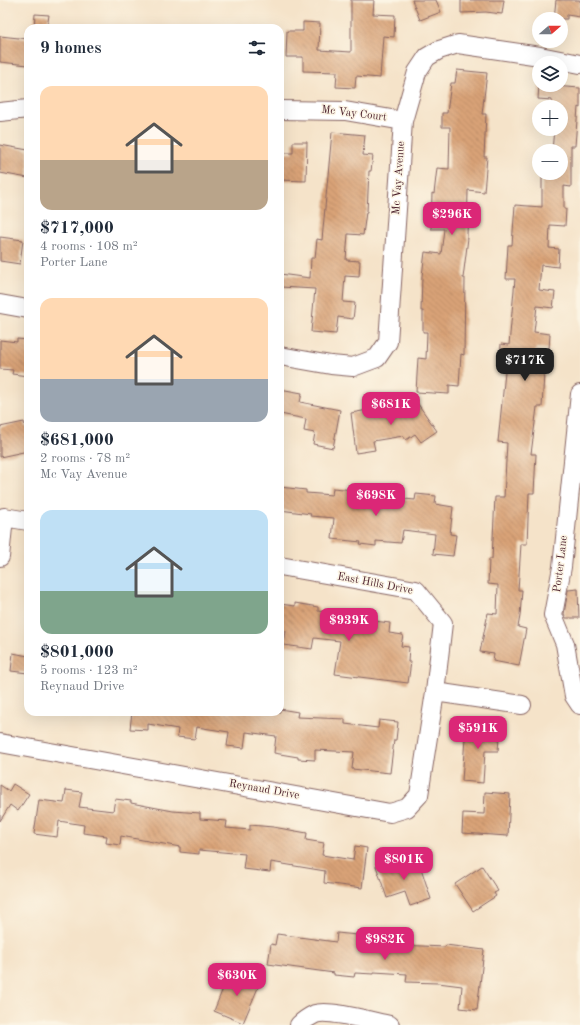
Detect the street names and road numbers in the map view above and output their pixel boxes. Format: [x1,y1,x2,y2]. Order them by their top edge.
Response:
street label: Mc Vay Court [321,105,388,123]
street label: Mc Vay Avenue [391,141,407,215]
street label: Porter Lane [552,535,570,593]
street label: East Hills Drive [336,571,414,597]
street label: Reynaud Drive [228,778,300,802]

